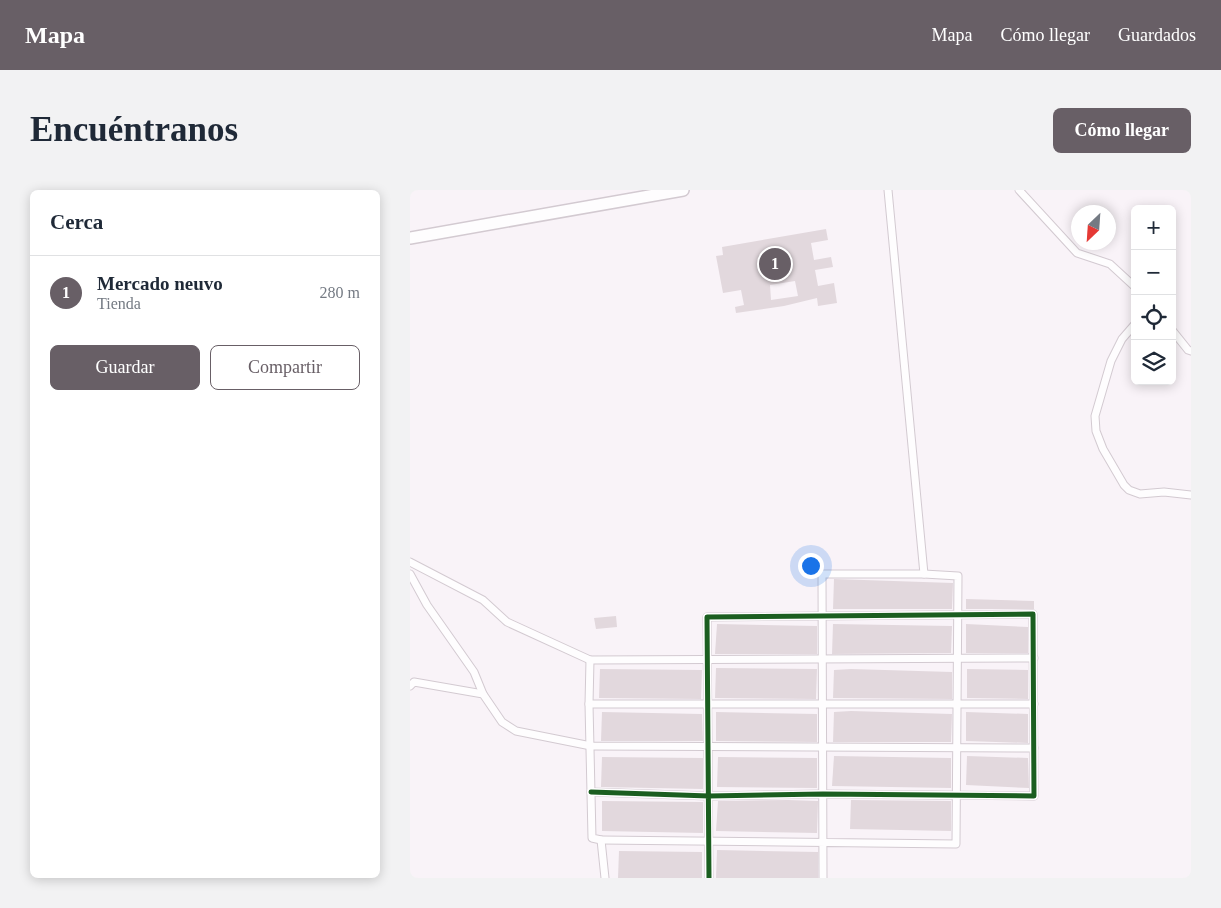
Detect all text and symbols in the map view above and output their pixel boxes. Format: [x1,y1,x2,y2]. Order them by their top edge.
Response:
text: Mapa [25,22,85,48]
text: Mapa [932,25,973,45]
text: Cómo llegar [1001,25,1090,45]
text: Guardados [1118,25,1196,45]
button: Cómo llegar [1053,108,1191,153]
text: Encuéntranos [30,110,238,149]
north arrow [1071,205,1116,250]
map controls [1131,205,1176,385]
button: + [1131,205,1176,250]
text: Cerca [50,210,103,234]
pin: 1 [759,245,791,283]
button: − [1131,250,1176,295]
text: Mercado neuvo [97,273,223,294]
text: 1 [62,284,70,301]
text: 280 m [320,284,360,301]
text: Tienda [97,295,141,312]
button: locate [1131,295,1176,340]
button: layers [1131,340,1176,385]
button: Guardar [50,345,200,390]
button: Compartir [210,345,360,390]
your location [798,553,824,579]

